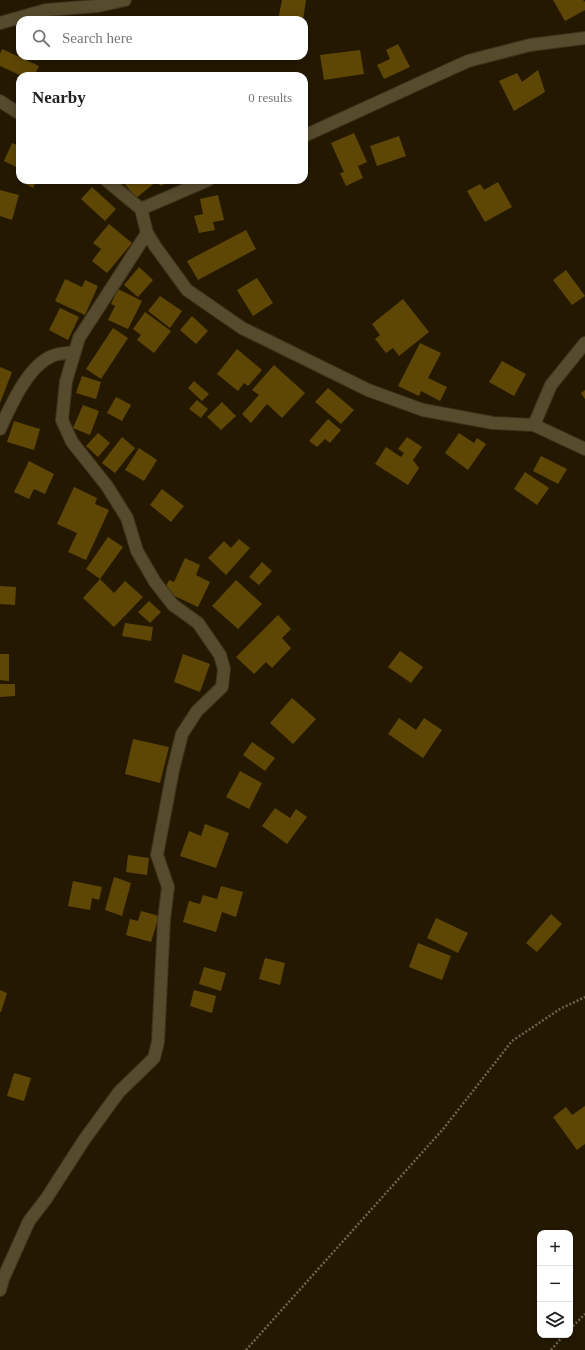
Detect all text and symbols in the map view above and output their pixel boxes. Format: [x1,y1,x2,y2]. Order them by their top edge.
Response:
search box [16,16,308,60]
icon: search [30,27,52,49]
text: Search here [62,30,132,46]
text: Nearby [32,88,86,107]
text: 0 results [248,90,292,105]
map controls [537,1230,573,1338]
button: + [537,1230,573,1266]
button: − [537,1266,573,1302]
button: layers [537,1302,573,1338]

